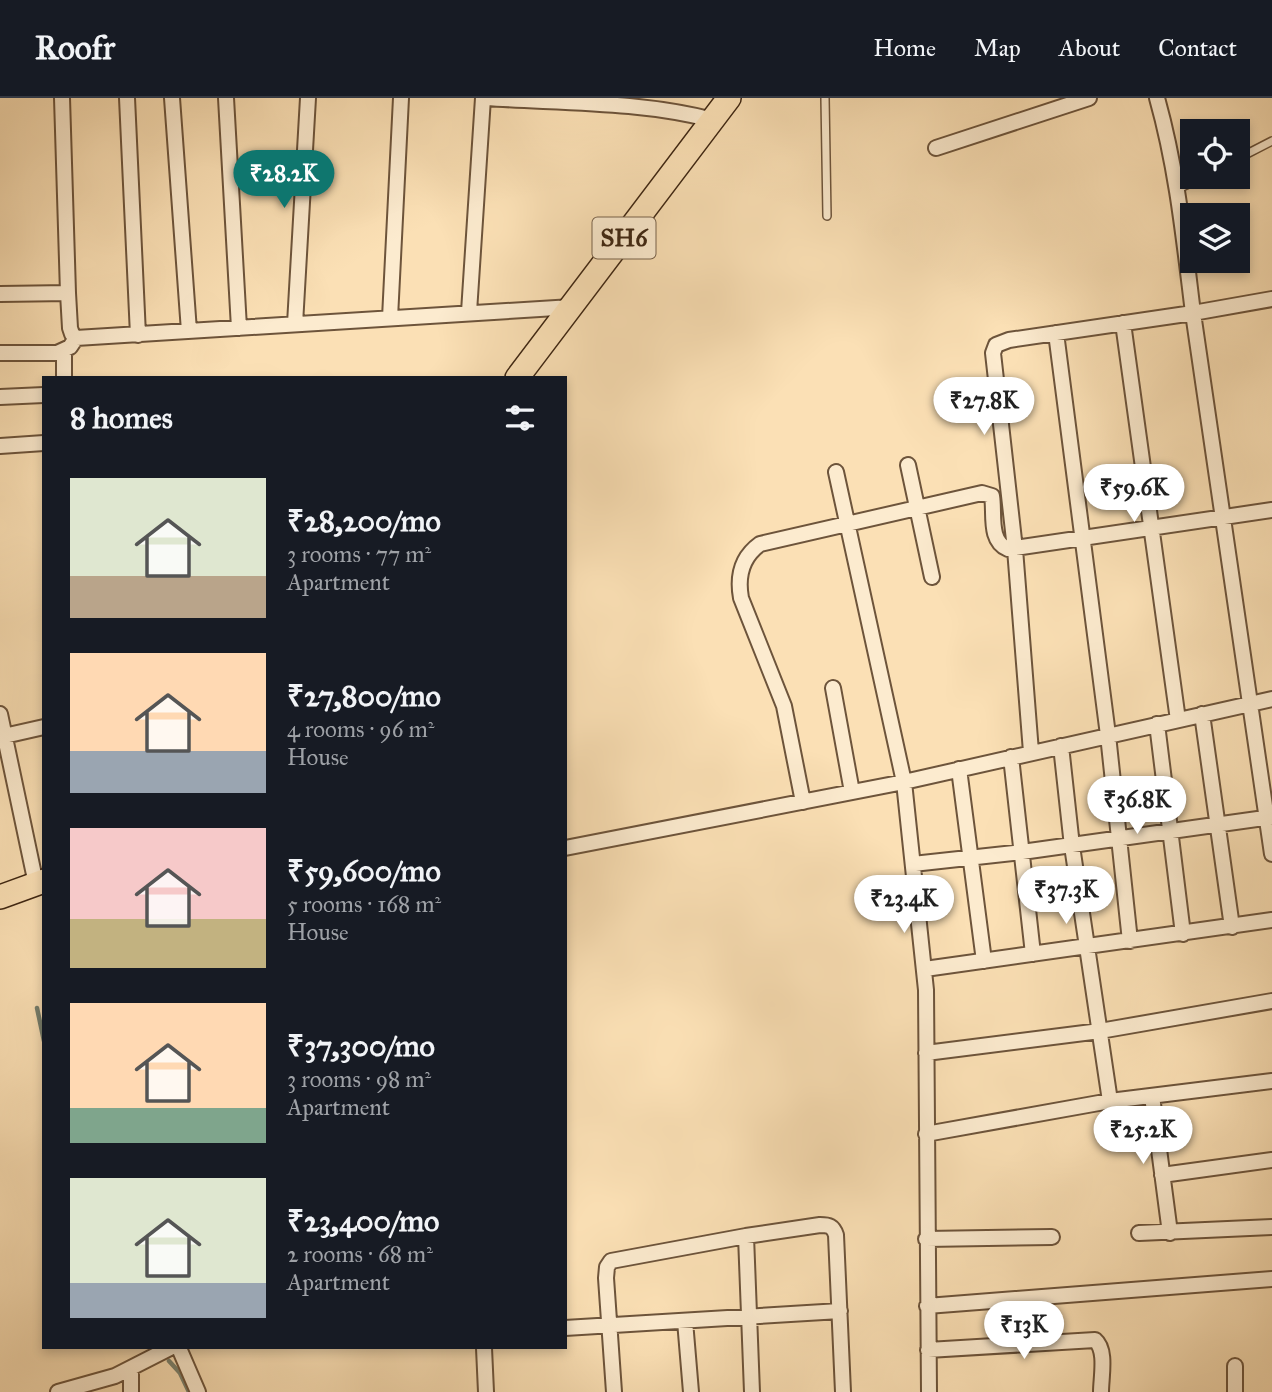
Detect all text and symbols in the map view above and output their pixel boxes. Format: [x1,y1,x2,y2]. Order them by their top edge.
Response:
text: Roofr [35,28,115,68]
text: Home [873,33,936,63]
text: Map [974,33,1021,63]
text: About [1059,33,1120,63]
text: Contact [1158,33,1237,63]
map controls [1180,119,1250,273]
button: locate [1180,119,1250,189]
pin: ₹28.2K [227,150,341,210]
text: ₹28.2K [249,159,319,187]
button: layers [1180,203,1250,273]
road number: SH6 [592,218,656,258]
pin: ₹27.8K [927,378,1041,437]
text: ₹27.8K [949,386,1019,414]
icon: filters [501,399,539,437]
text: 8 homes [70,400,173,436]
pin: ₹59.6K [1077,464,1191,524]
text: ₹59.6K [1099,473,1169,501]
text: ₹28,200/mo [287,503,441,539]
icon: home [126,506,210,590]
text: 3 rooms · 77 m² [287,540,431,568]
text: Apartment [287,568,390,596]
text: ₹27,800/mo [287,678,441,714]
icon: home [126,681,210,765]
text: 4 rooms · 96 m² [287,715,434,743]
text: House [287,743,349,771]
pin: ₹36.8K [1080,776,1194,836]
text: ₹36.8K [1103,785,1171,813]
text: ₹59,600/mo [287,853,441,889]
icon: home [126,856,210,940]
pin: ₹37.3K [1009,866,1123,926]
text: ₹37.3K [1034,875,1098,903]
pin: ₹23.4K [847,876,961,935]
text: ₹23.4K [870,884,938,912]
text: 5 rooms · 168 m² [287,890,441,918]
text: House [287,918,349,946]
text: ₹37,300/mo [287,1028,435,1064]
icon: home [126,1031,210,1115]
text: 3 rooms · 98 m² [287,1065,431,1093]
text: Apartment [287,1093,390,1121]
pin: ₹25.2K [1086,1107,1200,1166]
text: ₹25.2K [1110,1115,1176,1143]
text: ₹23,400/mo [287,1203,439,1239]
icon: home [126,1206,210,1290]
text: 2 rooms · 68 m² [287,1240,433,1268]
text: Apartment [287,1268,390,1296]
pin: ₹13K [983,1302,1065,1361]
text: ₹13K [1000,1310,1048,1338]

